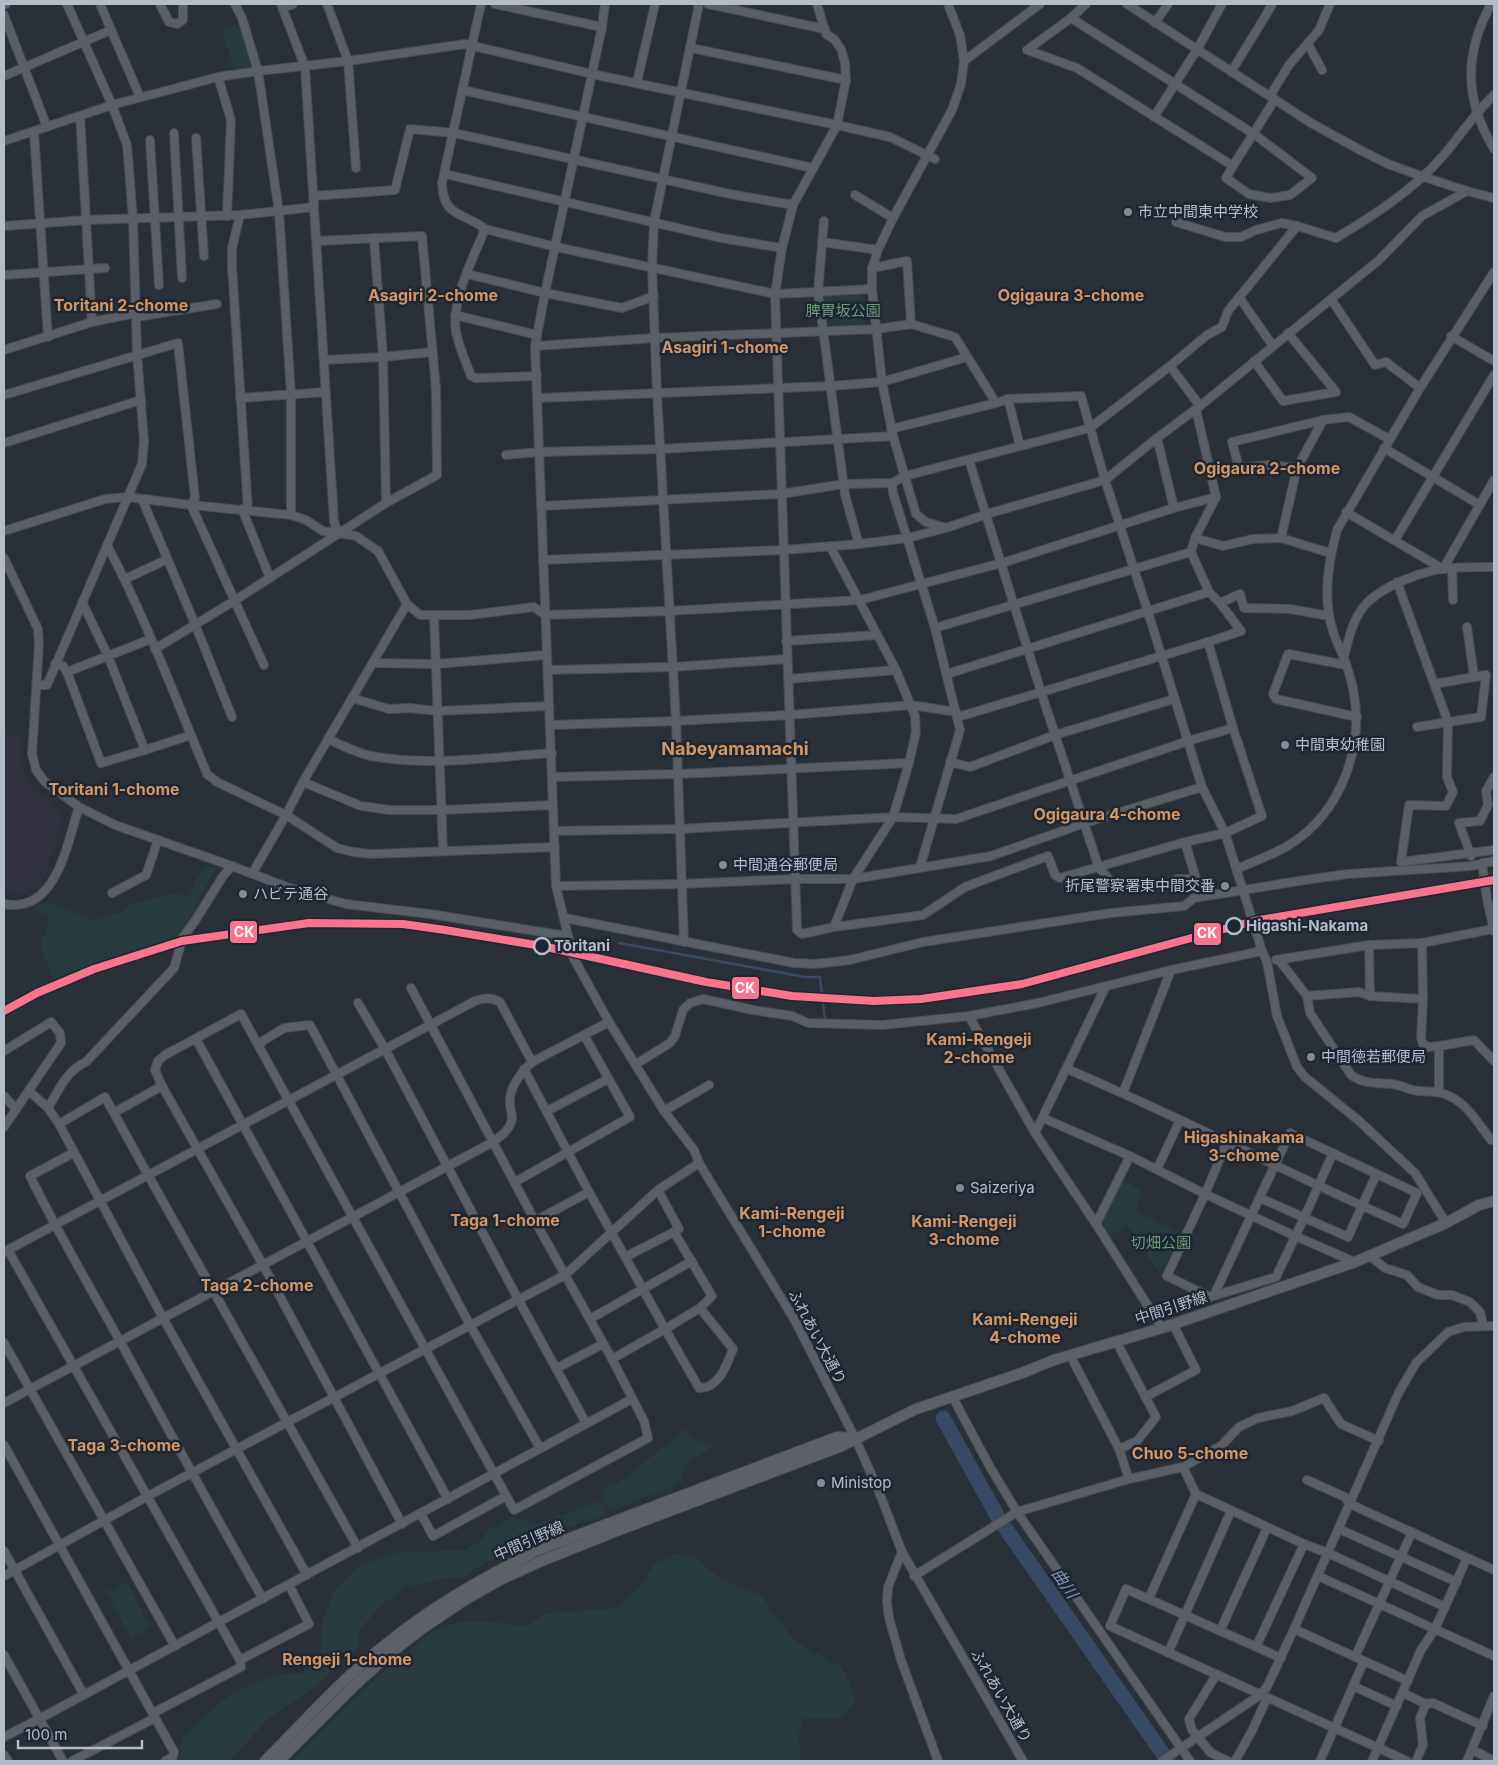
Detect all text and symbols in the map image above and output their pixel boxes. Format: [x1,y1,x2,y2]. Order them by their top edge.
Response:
place label: 市立中間東中学校 [1138,202,1258,221]
marker: 市立中間東中学校 [1122,206,1134,218]
district label: Asagiri 2-chome [368,285,498,305]
district label: Ogigaura 3-chome [998,285,1144,305]
district label: Toritani 2-chome [54,295,188,315]
park label: 脾胃坂公園 [805,301,881,320]
district label: Asagiri 1-chome [662,337,788,357]
district label: Ogigaura 2-chome [1194,458,1340,478]
place label: 中間東幼稚園 [1295,735,1385,754]
district label: Nabeyamamachi [661,738,809,759]
marker: 中間東幼稚園 [1279,739,1291,751]
district label: Toritani 1-chome [48,779,180,799]
district label: Ogigaura 4-chome [1033,804,1181,824]
place label: 中間通谷郵便局 [733,855,838,874]
marker: 中間通谷郵便局 [717,859,729,871]
place label: 折尾警察署東中間交番 [1065,876,1215,895]
marker: 折尾警察署東中間交番 [1219,880,1231,892]
place label: ハビテ通谷 [253,884,328,903]
marker: ハビテ通谷 [237,888,249,900]
place label: Higashi-Nakama [1246,916,1368,935]
marker: Higashi-Nakama [1225,917,1243,935]
line badge: CK [229,920,258,944]
line badge: CK [1193,922,1222,946]
text: CK [234,923,254,940]
text: CK [1197,924,1217,941]
place label: Tōritani [554,936,610,955]
marker: Tōritani [533,937,551,955]
line badge: CK [731,976,760,1000]
text: CK [735,979,755,996]
district label: Kami-Rengeji 2-chome [926,1029,1032,1067]
place label: 中間徳若郵便局 [1321,1047,1426,1066]
marker: 中間徳若郵便局 [1305,1051,1317,1063]
district label: Higashinakama 3-chome [1184,1127,1304,1165]
place label: Saizeriya [970,1178,1035,1197]
marker: Saizeriya [954,1182,966,1194]
district label: Kami-Rengeji 1-chome [739,1203,845,1241]
district label: Taga 1-chome [450,1210,560,1230]
district label: Kami-Rengeji 3-chome [911,1211,1017,1249]
park label: 切畑公園 [1131,1233,1191,1252]
district label: Taga 2-chome [201,1275,313,1295]
street label: ふれあい大通り [784,1286,850,1388]
street label: 中間引野線 [1132,1287,1209,1328]
district label: Kami-Rengeji 4-chome [972,1309,1078,1347]
district label: Taga 3-chome [67,1435,181,1455]
district label: Chuo 5-chome [1132,1443,1248,1463]
place label: Ministop [831,1473,892,1492]
marker: Ministop [815,1477,827,1489]
street label: 中間引野線 [491,1517,567,1564]
water label: 曲川 [1048,1564,1084,1603]
street label: ふれあい大通り [967,1646,1036,1746]
district label: Rengeji 1-chome [282,1649,412,1669]
scale bar [18,1718,141,1750]
text: 100 m [25,1725,67,1744]

